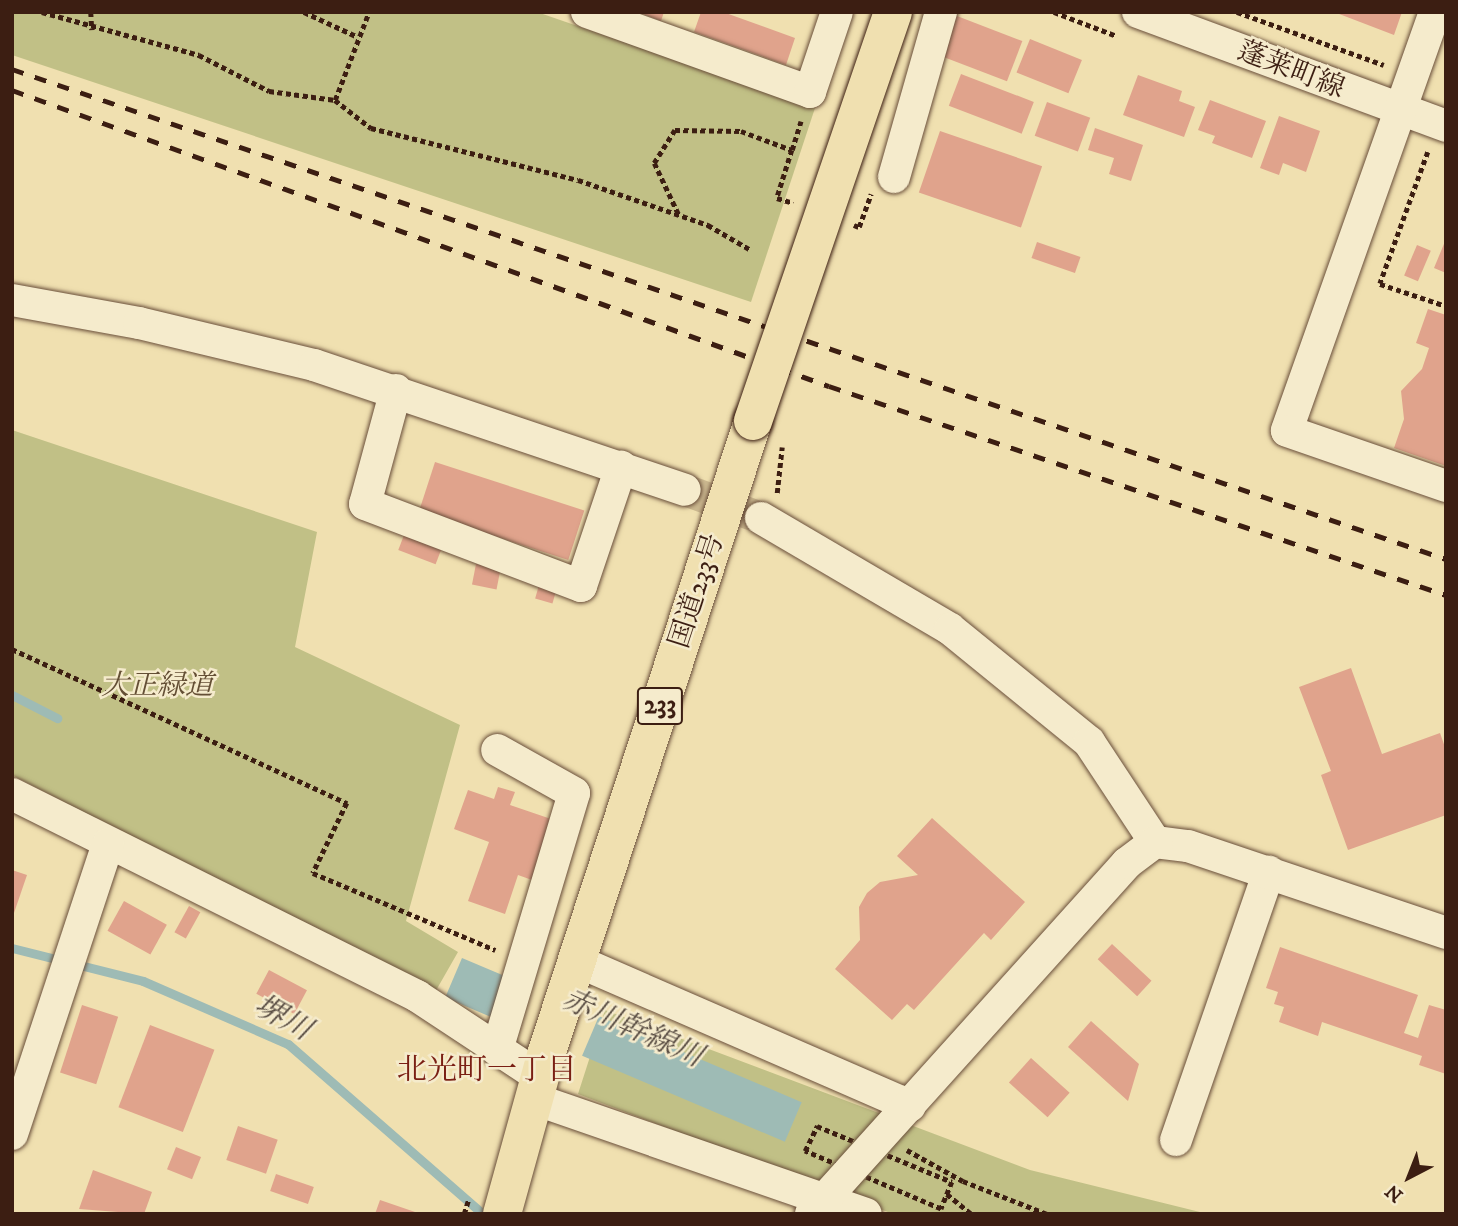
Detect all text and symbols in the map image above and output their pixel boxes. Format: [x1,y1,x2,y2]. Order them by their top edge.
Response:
street label: 蓬莱町線 [1233,34,1349,106]
street label: 国道233号 [663,529,731,653]
park label: 大正緑道 [101,669,213,703]
road number: 233 [636,684,684,728]
water label: 赤川幹線川 [556,982,708,1076]
water label: 堺川 [247,989,317,1049]
district label: 北光町一丁目 [397,1053,577,1089]
north arrow [1374,1142,1444,1212]
text: N [1381,1179,1408,1207]

